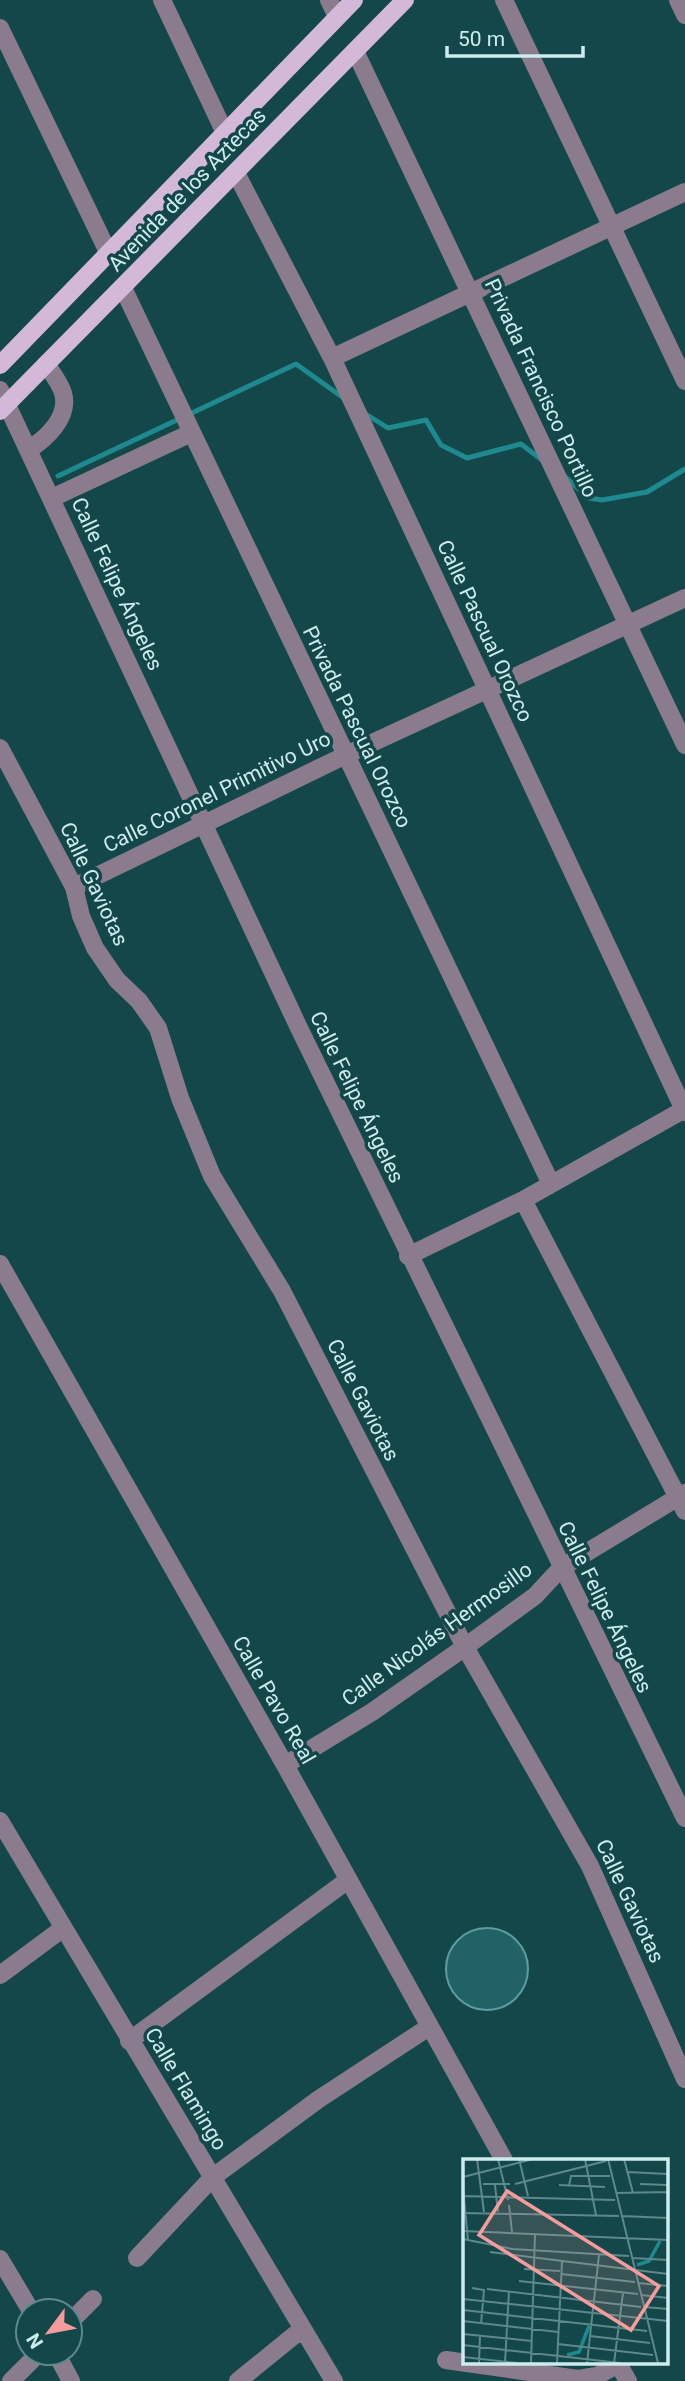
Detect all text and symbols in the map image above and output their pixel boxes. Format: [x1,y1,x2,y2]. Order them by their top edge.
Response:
scale bar [447,14,584,58]
text: 50 m [458,27,505,51]
street label: Avenida de los Aztecas [103,104,271,276]
street label: Privada Francisco Portillo [480,275,602,501]
street label: Calle Felipe Ángeles [66,494,168,674]
street label: Calle Pascual Orozco [432,536,538,726]
street label: Privada Pascual Orozco [298,622,416,832]
street label: Calle Coronel Primitivo Uro [99,726,335,858]
street label: Calle Gaviotas [55,818,133,950]
street label: Calle Felipe Ángeles [305,1007,409,1187]
street label: Calle Gaviotas [322,1335,404,1465]
street label: Calle Felipe Ángeles [553,1517,657,1697]
street label: Calle Nicolás Hermosillo [337,1557,537,1711]
street label: Calle Pavo Real [228,1632,320,1768]
street label: Calle Gaviotas [591,1835,669,1967]
street label: Calle Flamingo [140,2023,232,2155]
inset map [463,2159,668,2364]
north arrow [14,2297,84,2367]
text: N [22,2329,48,2353]

